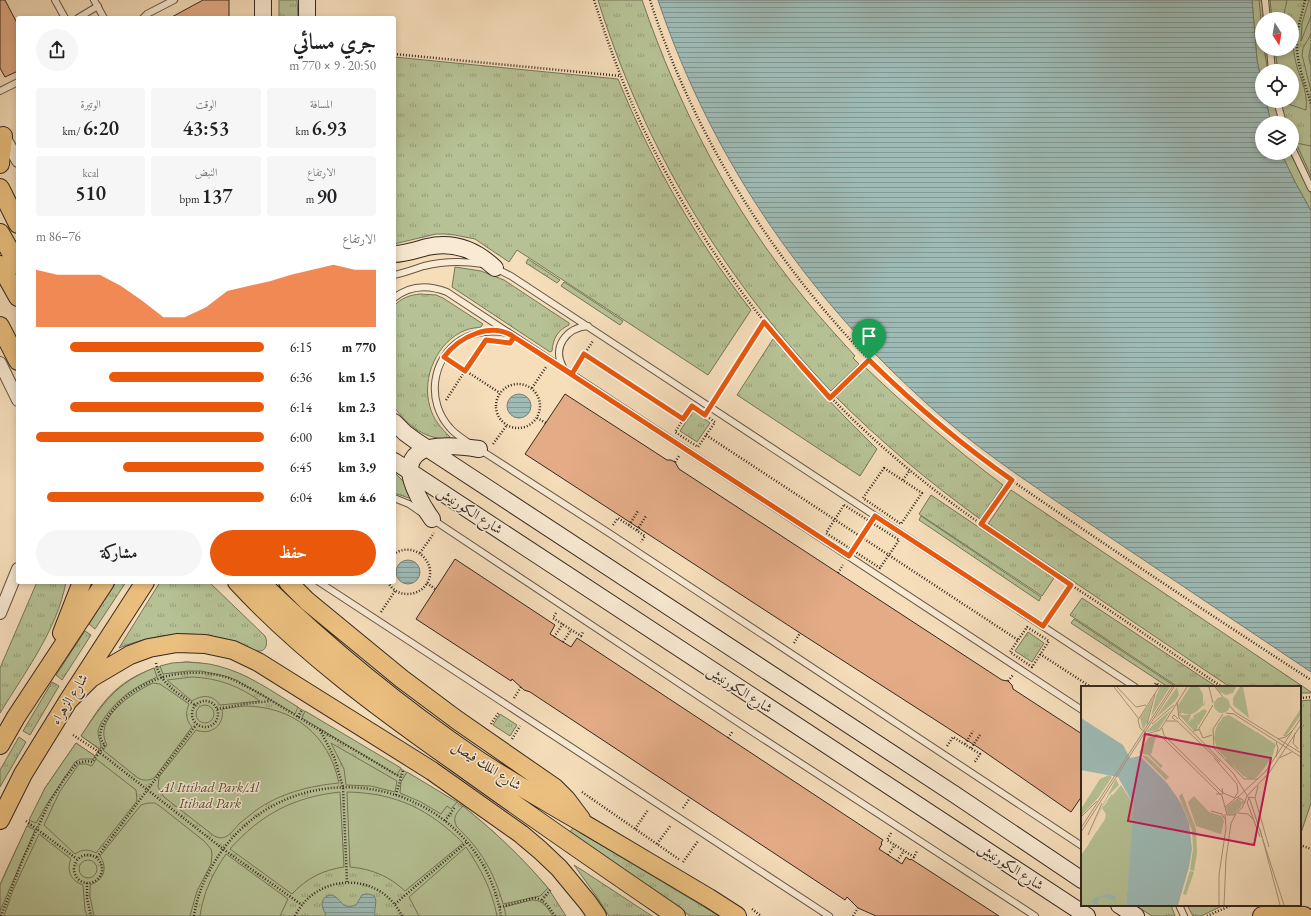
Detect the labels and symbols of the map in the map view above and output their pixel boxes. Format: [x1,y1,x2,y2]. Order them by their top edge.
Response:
north arrow [1255,12,1299,56]
pin [852,319,886,360]
street label: شارع الكورنيش [432,482,506,540]
street label: شارع الكورنيش [702,661,776,719]
street label: شارع الزهراء [46,670,94,729]
inset map [1081,686,1301,906]
street label: شارع الملك فيصل [447,736,525,797]
park label: Al Ittihad Park/Al Itihad Park [160,778,260,812]
street label: شارع الكورنيش [973,838,1047,896]

